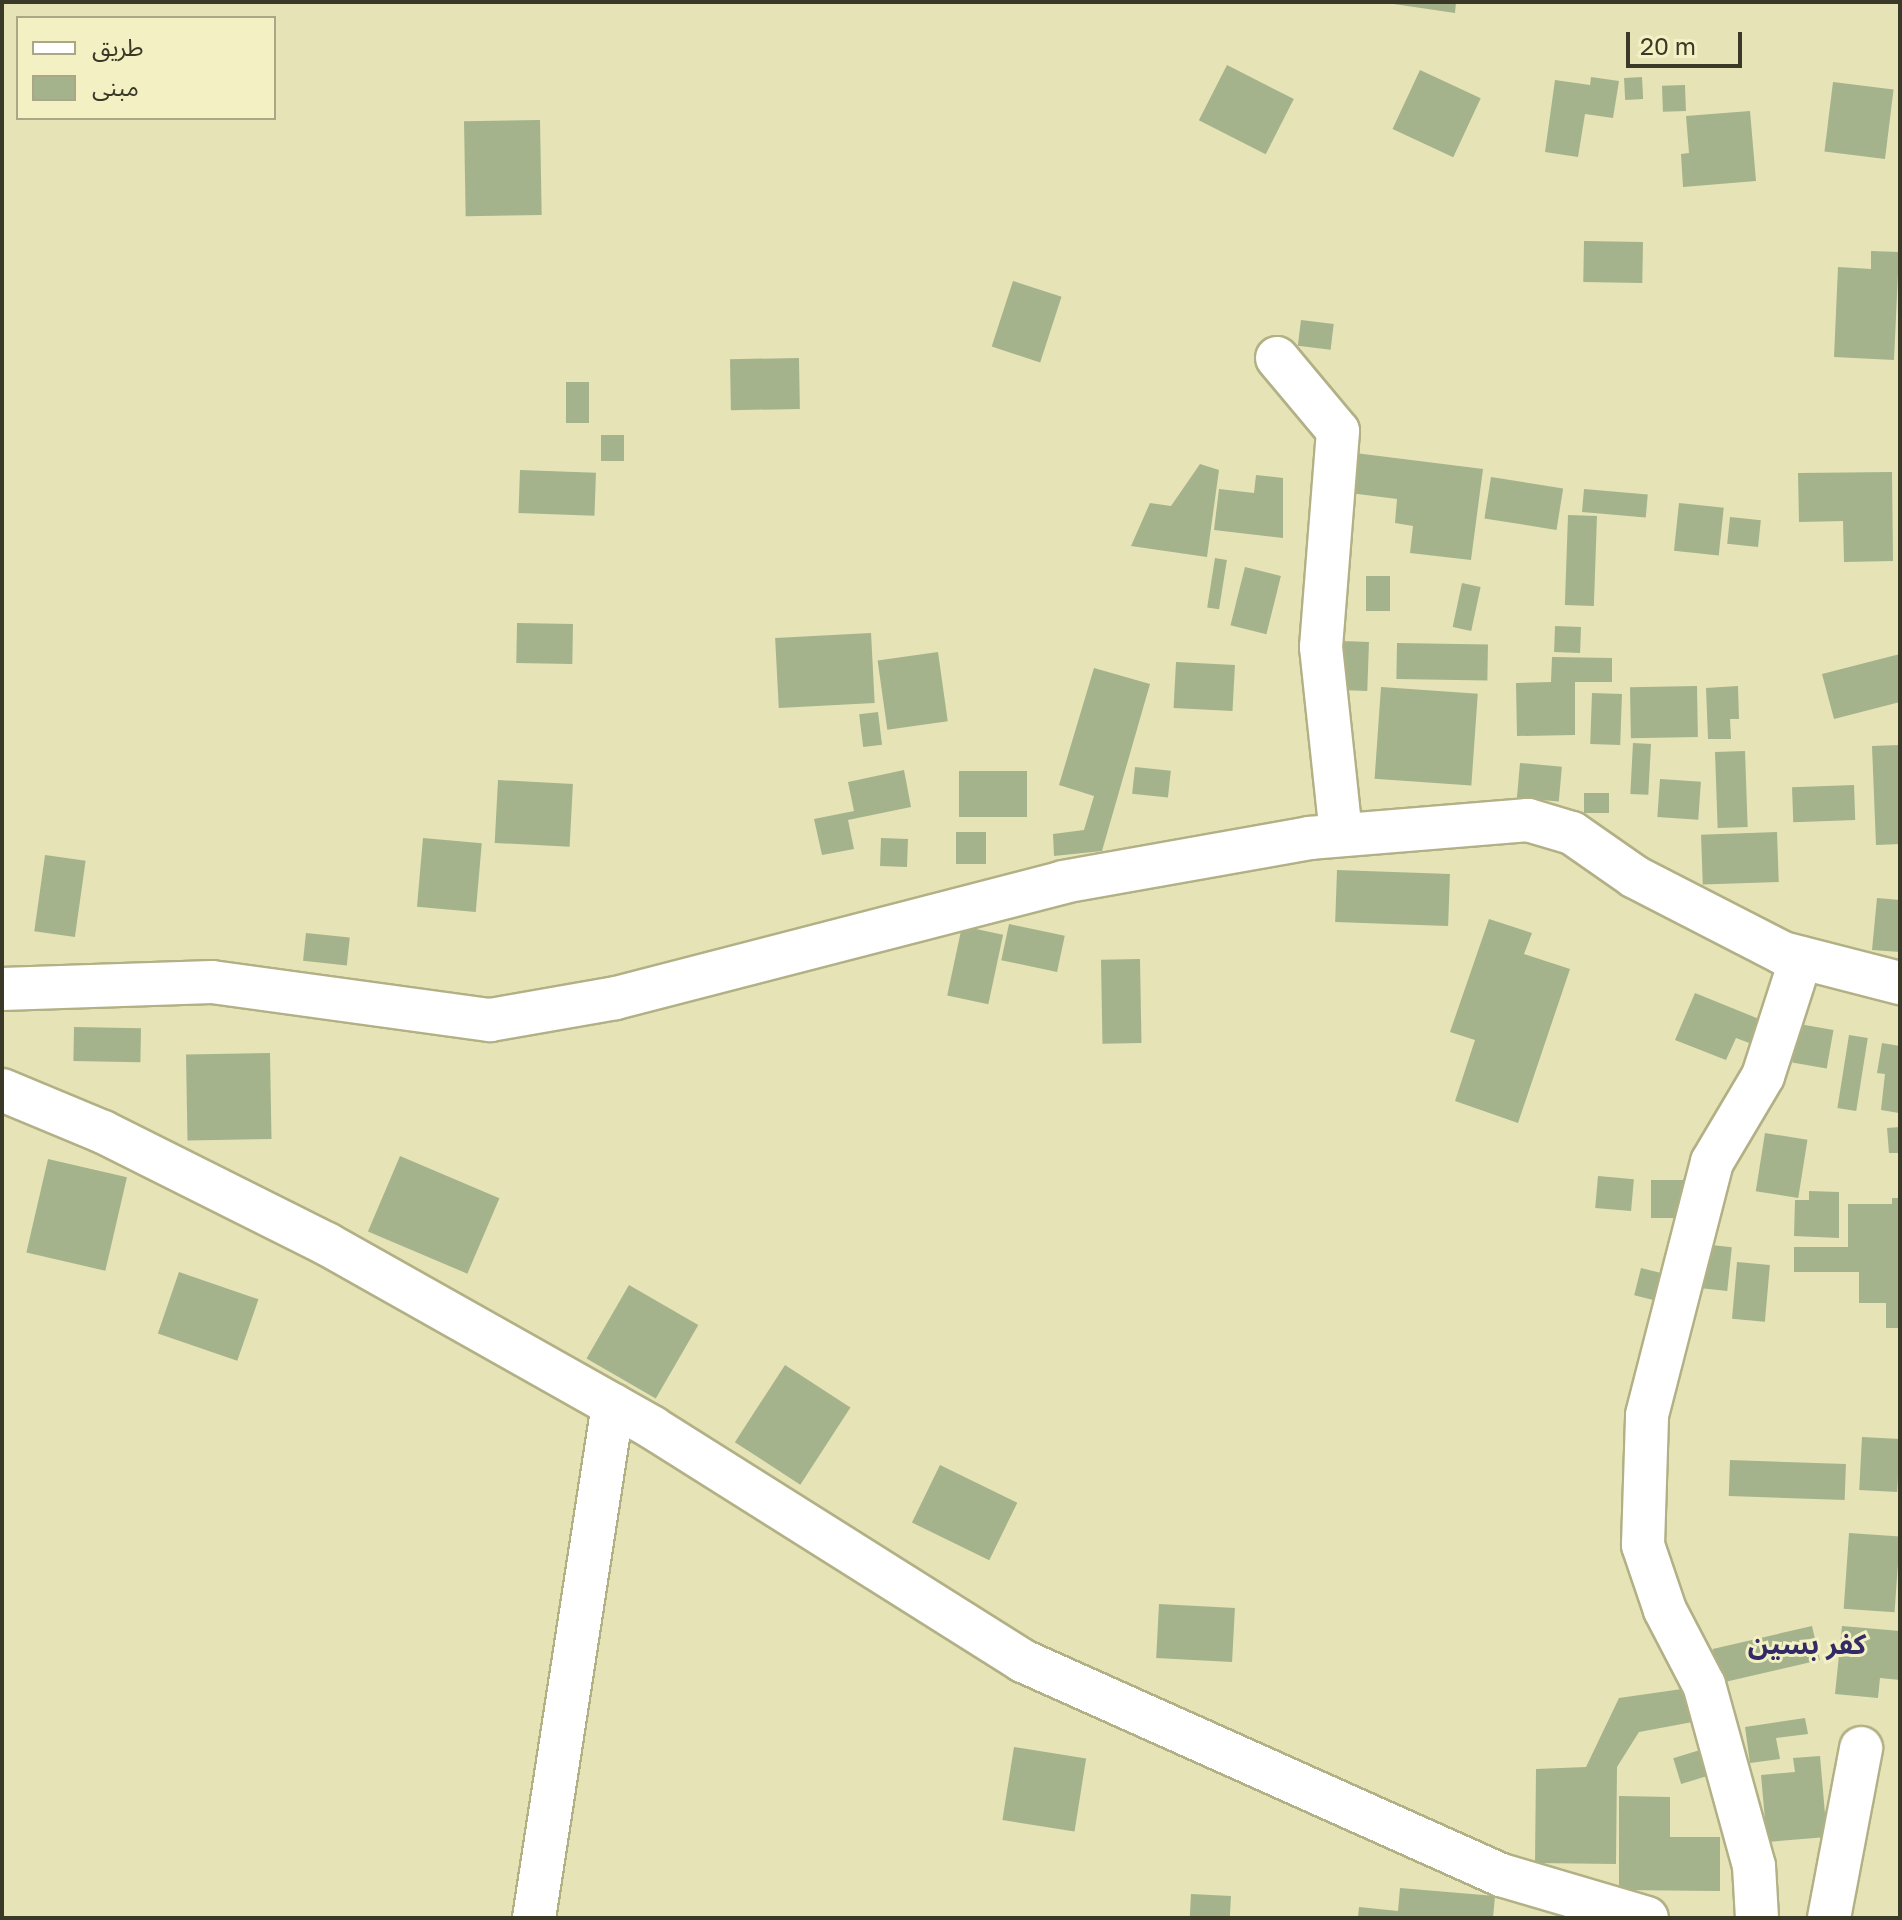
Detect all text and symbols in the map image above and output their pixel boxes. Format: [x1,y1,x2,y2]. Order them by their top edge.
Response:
legend [16,16,276,120]
scale bar [1630,16,1746,66]
text: 20 m [1640,31,1696,60]
text: طريق [92,32,144,61]
text: مبنى [92,72,139,101]
district label: كفر بسين [1748,1627,1866,1661]

